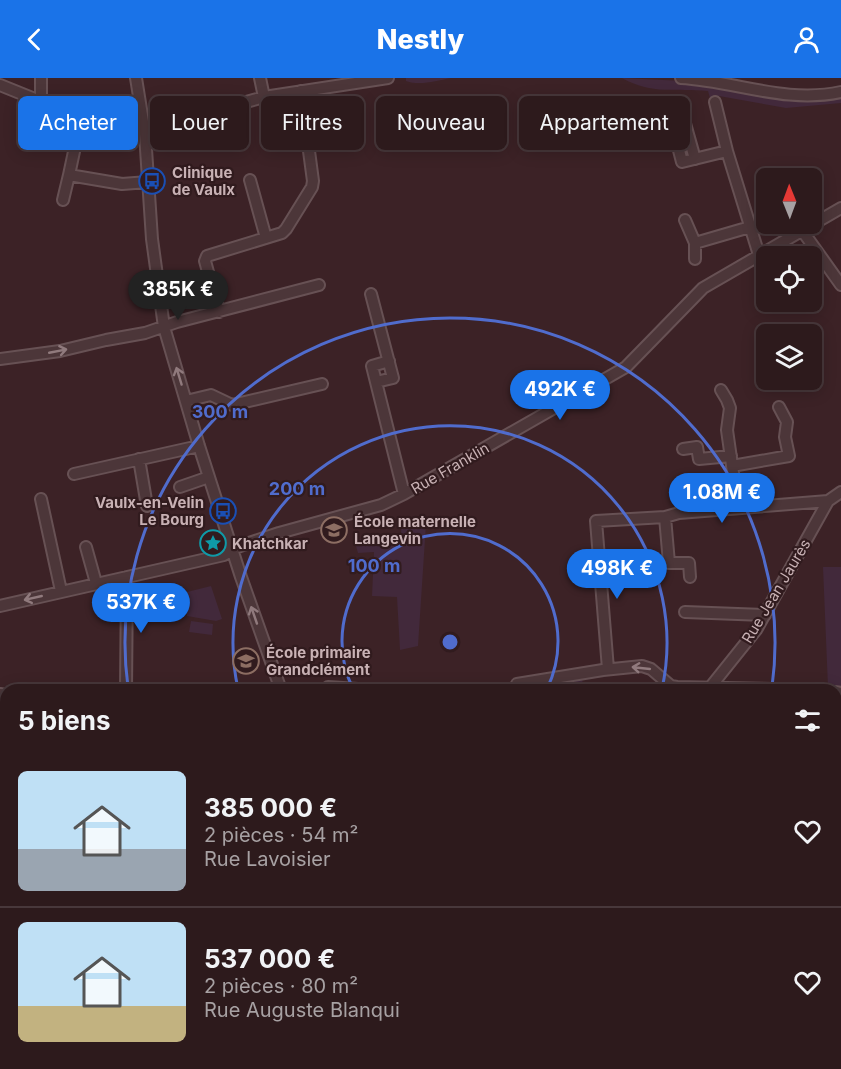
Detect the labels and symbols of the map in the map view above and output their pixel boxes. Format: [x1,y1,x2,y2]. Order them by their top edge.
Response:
place label: Clinique de Vaulx [172,163,235,199]
bus stop icon: Clinique de Vaulx [137,166,167,196]
north arrow [756,168,822,234]
pin: 385K € [129,270,227,321]
one-way arrow [48,345,67,356]
one-way arrow [173,367,184,386]
pin: 492K € [511,370,609,421]
text: 300 m [192,401,248,422]
street label: Rue Franklin [407,438,493,498]
pin: 1.08M € [667,473,777,524]
text: 200 m [269,478,325,499]
place label: Vaulx-en-Velin Le Bourg [95,493,204,529]
bus stop icon: Vaulx-en-Velin Le Bourg [208,496,238,526]
place label: École maternelle Langevin [354,512,476,548]
school or university icon: École maternelle Langevin [319,515,349,545]
place icon: Khatchkar [198,528,228,558]
place label: Khatchkar [232,534,308,553]
street label: Rue Jean Jaurès [737,535,815,647]
pin: 498K € [568,549,666,600]
text: 100 m [348,555,400,576]
pin: 537K € [92,583,190,634]
one-way arrow [24,592,43,604]
one-way arrow [248,606,259,625]
centre of rings [440,632,460,652]
place label: École primaire Grandclément [266,643,371,679]
school or university icon: École primaire Grandclément [231,646,261,676]
one-way arrow [632,662,651,673]

